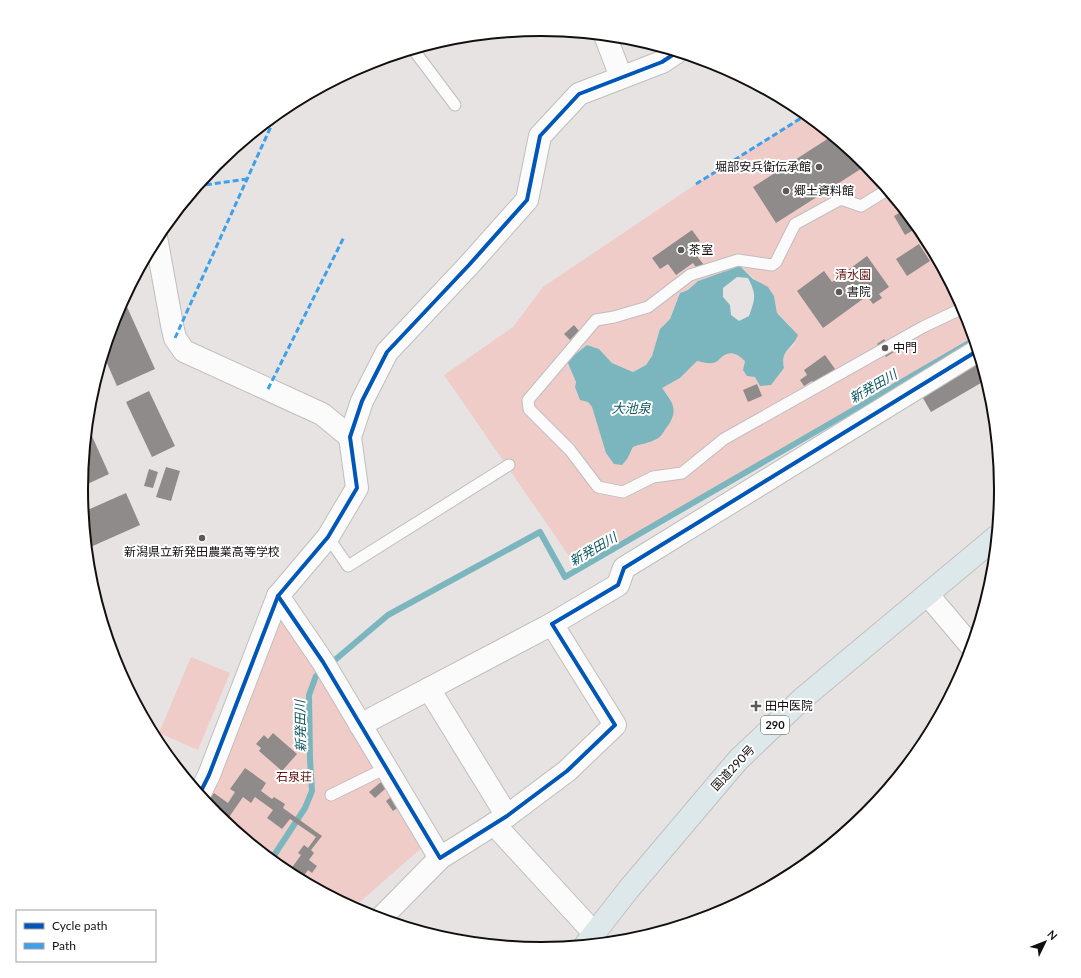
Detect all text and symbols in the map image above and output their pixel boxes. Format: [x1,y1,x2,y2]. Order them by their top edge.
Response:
place label: 堀部安兵衛伝承館 [715,159,811,174]
marker: 堀部安兵衛伝承館 [814,162,824,172]
place label: 郷土資料館 [794,183,854,198]
marker: 郷土資料館 [781,186,791,196]
place label: 茶室 [689,242,713,257]
marker: 茶室 [676,245,686,255]
park label: 清水園 [835,267,871,282]
place label: 書院 [847,284,871,299]
marker: 書院 [834,287,844,297]
place label: 中門 [893,340,917,355]
marker: 中門 [880,343,890,353]
water label: 新発田川 [846,365,901,406]
water label: 大池泉 [611,400,651,416]
water label: 新発田川 [566,528,621,569]
marker: 新潟県立新発田農業高等学校 [197,533,207,543]
place label: 新潟県立新発田農業高等学校 [124,544,280,559]
water label: 新発田川 [292,698,308,752]
place label: 田中医院 [765,698,813,713]
marker: 田中医院 [750,700,762,712]
road number: 290 [761,716,789,734]
street label: 国道290号 [708,742,758,794]
park label: 石泉荘 [276,769,312,784]
legend [16,910,156,962]
text: Cycle path [52,918,107,933]
north arrow [1025,922,1065,962]
text: N [1045,927,1060,942]
text: Path [52,938,76,953]

